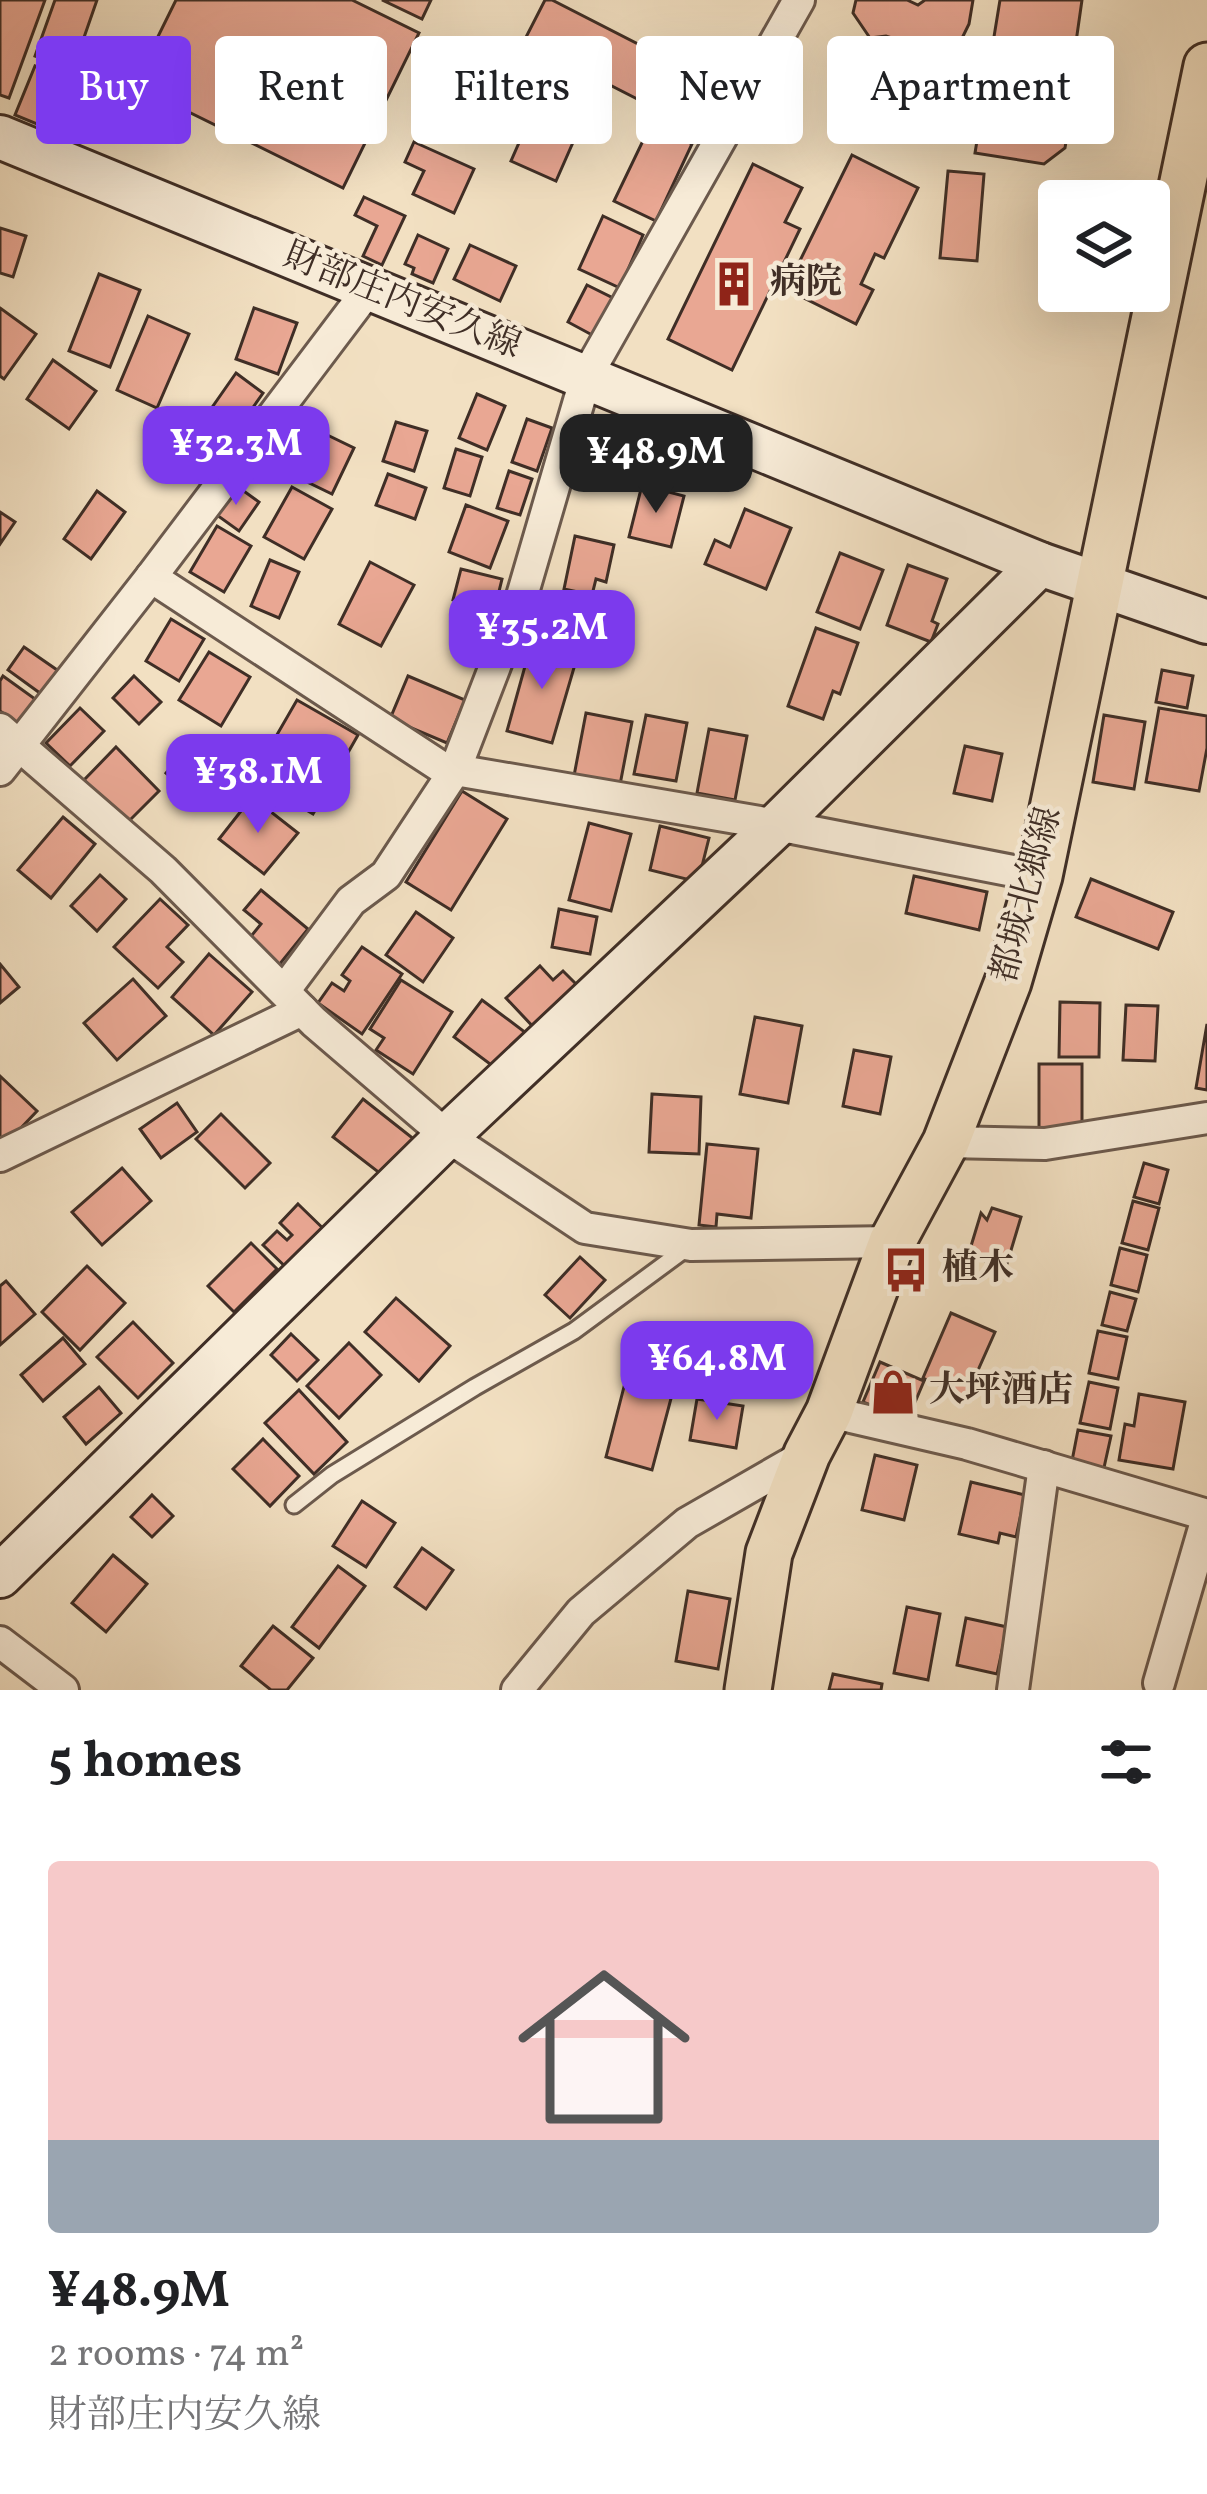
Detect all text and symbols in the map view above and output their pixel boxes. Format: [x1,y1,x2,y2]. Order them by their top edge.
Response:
chip: Buy [36,36,191,144]
chip: Rent [215,36,387,144]
chip: Filters [411,36,612,144]
chip: New [636,36,803,144]
chip: Apartment [827,36,1114,144]
map controls [1038,180,1170,312]
button: layers [1038,180,1170,312]
street label: 財部庄内安久線 [276,232,528,372]
building icon: 病院 [709,259,759,309]
place label: 病院 [770,259,842,309]
pin: ¥32.3M [138,406,334,508]
pin: ¥48.9M [558,414,754,516]
text: ¥32.3M [170,418,302,472]
text: ¥48.9M [587,426,725,480]
pin: ¥35.2M [444,590,640,692]
text: ¥35.2M [476,602,608,656]
pin: ¥38.1M [160,734,356,836]
text: ¥38.1M [193,746,323,800]
street label: 都城北郷線 [981,802,1075,988]
bus stop icon: 植木 [881,1245,931,1295]
place label: 植木 [942,1245,1014,1295]
pin: ¥64.8M [619,1321,815,1423]
text: ¥64.8M [647,1333,787,1387]
shop icon: 大坪酒店 [868,1367,918,1417]
place label: 大坪酒店 [929,1367,1073,1417]
text: 5 homes [48,1727,242,1798]
icon: filters [1093,1729,1159,1795]
icon: home [496,1939,712,2155]
text: ¥48.9M [48,2257,230,2328]
text: 2 rooms · 74 m² [48,2328,304,2382]
text: 財部庄内安久線 [48,2390,321,2444]

